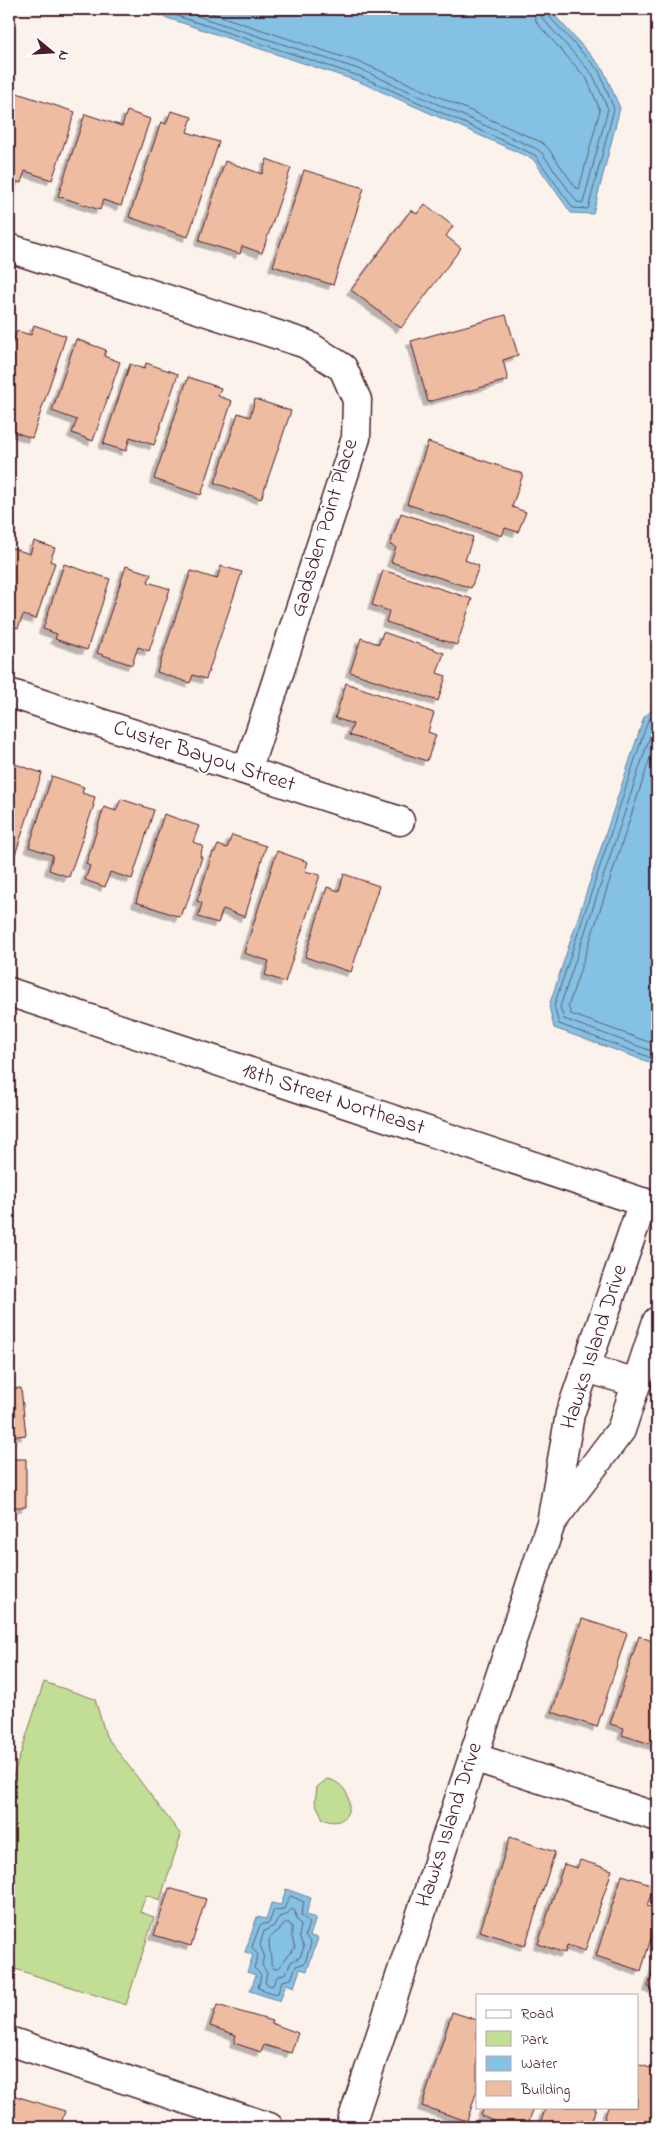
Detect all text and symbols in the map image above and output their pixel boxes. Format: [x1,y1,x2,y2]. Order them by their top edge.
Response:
north arrow [28,28,78,78]
text: N [51,48,74,63]
street label: Gadsden Point Place [283,435,367,621]
street label: Custer Bayou Street [108,712,300,803]
street label: 18th Street Northeast [237,1055,429,1145]
street label: Hawks Island Drive [553,1260,637,1434]
street label: Hawks Island Drive [408,1738,492,1912]
legend [476,1994,638,2108]
text: Road [521,2003,554,2025]
text: Park [521,2029,549,2051]
text: Water [521,2053,557,2075]
text: Building [520,2079,570,2102]

